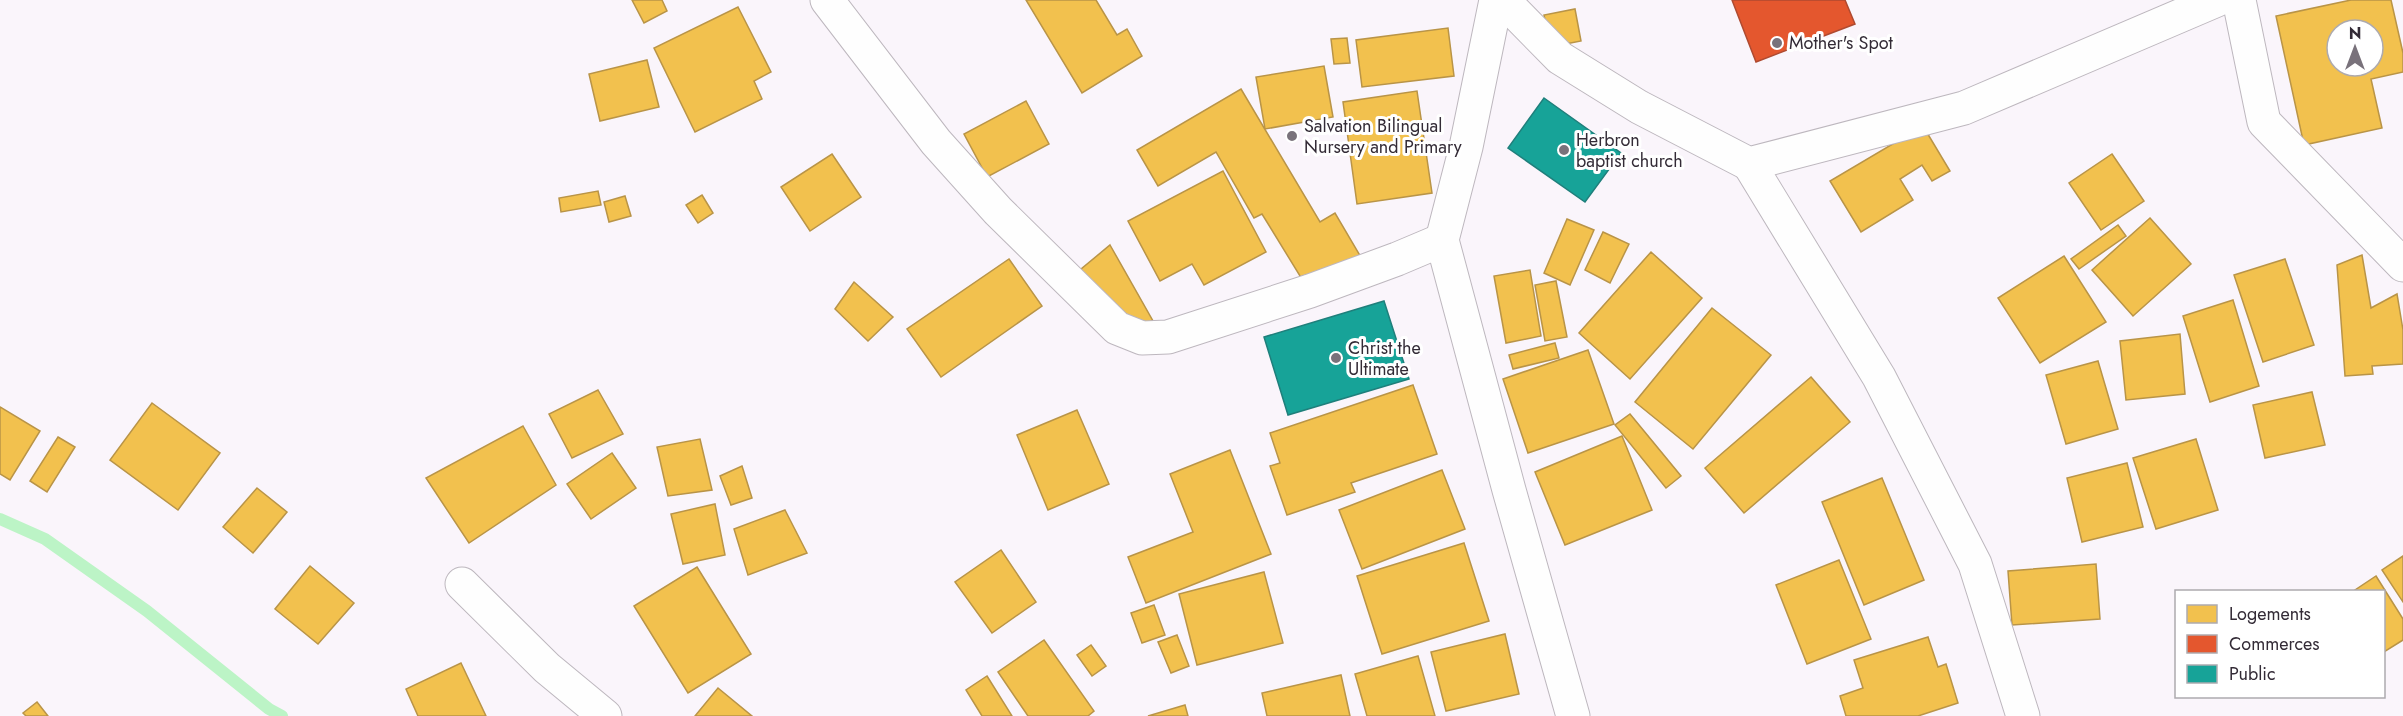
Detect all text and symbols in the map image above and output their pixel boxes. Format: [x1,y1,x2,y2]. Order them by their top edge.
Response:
north arrow [2325,18,2385,78]
text: N [2349,22,2361,45]
place label: Mother's Spot [1789,30,1894,56]
marker: Mother's Spot [1770,36,1784,50]
place label: Salvation Bilingual Nursery and Primary [1304,113,1462,160]
place label: Herbron baptist church [1576,127,1683,174]
marker: Salvation Bilingual Nursery and Primary [1285,129,1299,143]
marker: Herbron baptist church [1557,143,1571,157]
place label: Christ the Ultimate [1348,335,1421,382]
marker: Christ the Ultimate [1329,351,1343,365]
legend [2175,590,2385,698]
text: Logements [2229,601,2311,627]
text: Commerces [2229,631,2320,657]
text: Public [2229,661,2276,687]

